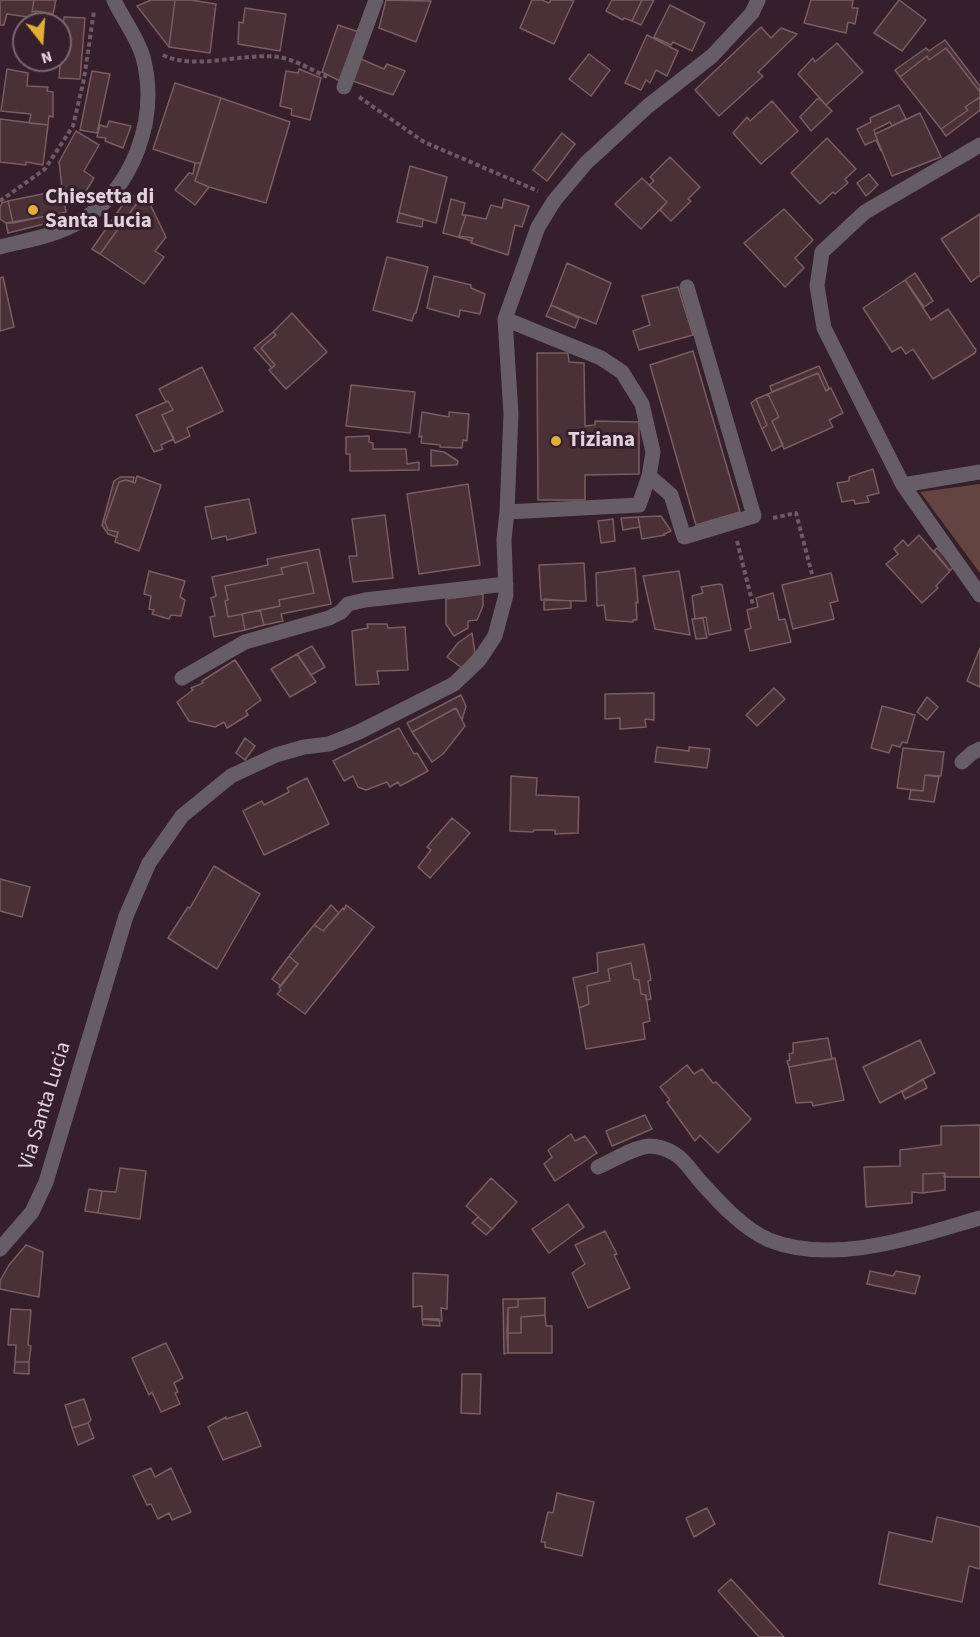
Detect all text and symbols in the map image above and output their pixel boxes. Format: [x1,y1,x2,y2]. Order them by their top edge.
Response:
north arrow [12,12,72,72]
text: N [38,45,55,69]
place label: Chiesetta di Santa Lucia [45,185,154,235]
marker: Chiesetta di Santa Lucia [26,203,40,217]
place label: Tiziana [568,428,635,454]
marker: Tiziana [549,434,563,448]
street label: Via Santa Lucia [15,1039,77,1173]

